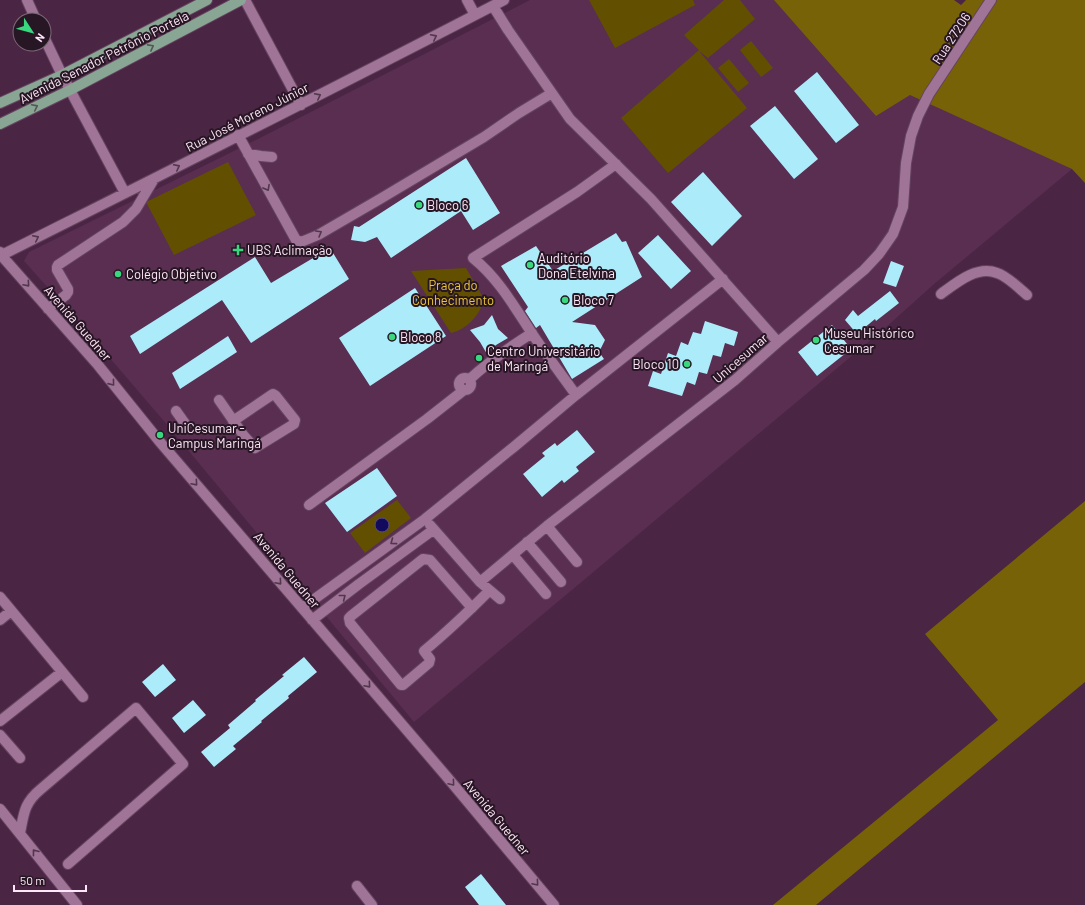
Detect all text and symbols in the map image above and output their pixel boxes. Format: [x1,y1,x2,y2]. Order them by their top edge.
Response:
street label: Avenida Senador Petrônio Portela [17,7,191,107]
street label: Rua 27206 [928,9,974,67]
north arrow [12,12,52,52]
text: N [33,31,48,45]
one-way arrow [430,34,437,41]
one-way arrow [146,45,154,52]
street label: Rua José Moreno Júnior [183,79,311,155]
one-way arrow [314,93,322,101]
one-way arrow [31,104,39,112]
one-way arrow [173,164,180,172]
one-way arrow [263,184,270,191]
place label: Bloco 6 [427,197,469,213]
marker: Bloco 6 [414,200,424,210]
one-way arrow [315,231,323,238]
one-way arrow [32,235,39,243]
place label: UBS Aclimação [247,242,332,258]
marker: UBS Aclimação [232,244,244,256]
place label: Auditório Dona Etelvina [538,250,615,281]
marker: Auditório Dona Etelvina [525,260,535,270]
place label: Colégio Objetivo [126,266,217,282]
marker: Colégio Objetivo [113,269,123,279]
park label: Praça do Conhecimento [412,277,494,308]
one-way arrow [22,280,29,287]
street label: Avenida Guedner [41,282,115,364]
place label: Bloco 7 [573,292,614,308]
marker: Bloco 7 [560,295,570,305]
place label: Museu Histórico Cesumar [824,325,914,356]
place label: Bloco 8 [400,329,441,345]
street label: Unicesumar [709,330,771,386]
marker: Bloco 8 [387,332,397,342]
marker: Museu Histórico Cesumar [811,335,821,345]
place label: Centro Universitário de Maringá [487,343,600,374]
marker: Centro Universitário de Maringá [474,353,484,363]
place label: Bloco 10 [632,356,679,372]
marker: Bloco 10 [682,359,692,369]
one-way arrow [107,378,114,385]
place label: UniCesumar - Campus Maringá [168,420,261,451]
marker: UniCesumar - Campus Maringá [155,430,165,440]
one-way arrow [190,478,197,485]
street label: Avenida Guedner [250,529,324,612]
one-way arrow [391,537,398,544]
one-way arrow [275,577,282,584]
one-way arrow [339,594,346,601]
one-way arrow [363,680,370,687]
street label: Avenida Guedner [460,776,534,859]
one-way arrow [447,779,454,786]
one-way arrow [33,850,40,857]
scale bar [14,867,86,893]
text: 50 m [20,873,45,887]
one-way arrow [531,878,538,885]

